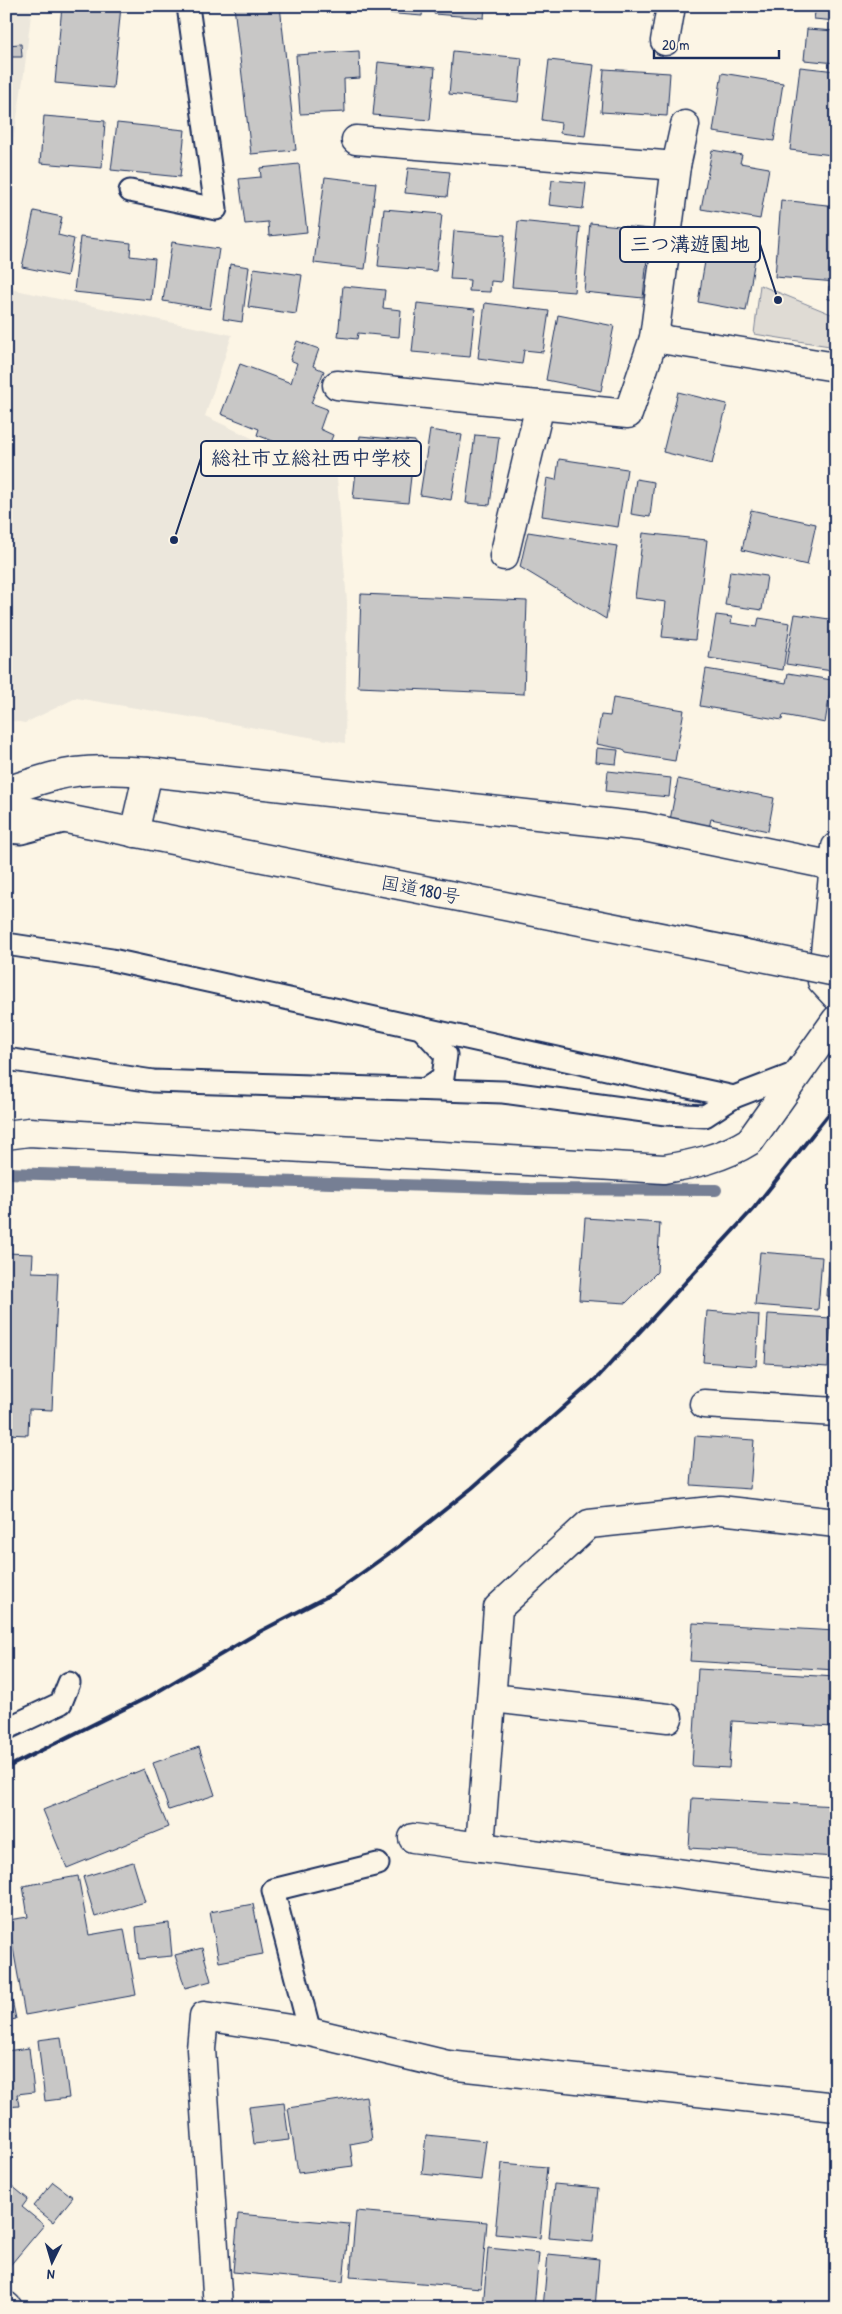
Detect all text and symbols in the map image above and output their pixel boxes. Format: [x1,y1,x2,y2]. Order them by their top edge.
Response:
scale bar [654,28,780,60]
text: 20 m [662,34,689,55]
callout: 三つ溝遊園地 [620,227,760,262]
text: 三つ溝遊園地 [630,230,750,257]
callout: 総社市立総社西中学校 [201,441,421,476]
text: 総社市立総社西中学校 [211,444,411,471]
street label: 国道180号 [379,869,463,909]
north arrow [28,2236,78,2286]
text: N [46,2266,55,2285]

